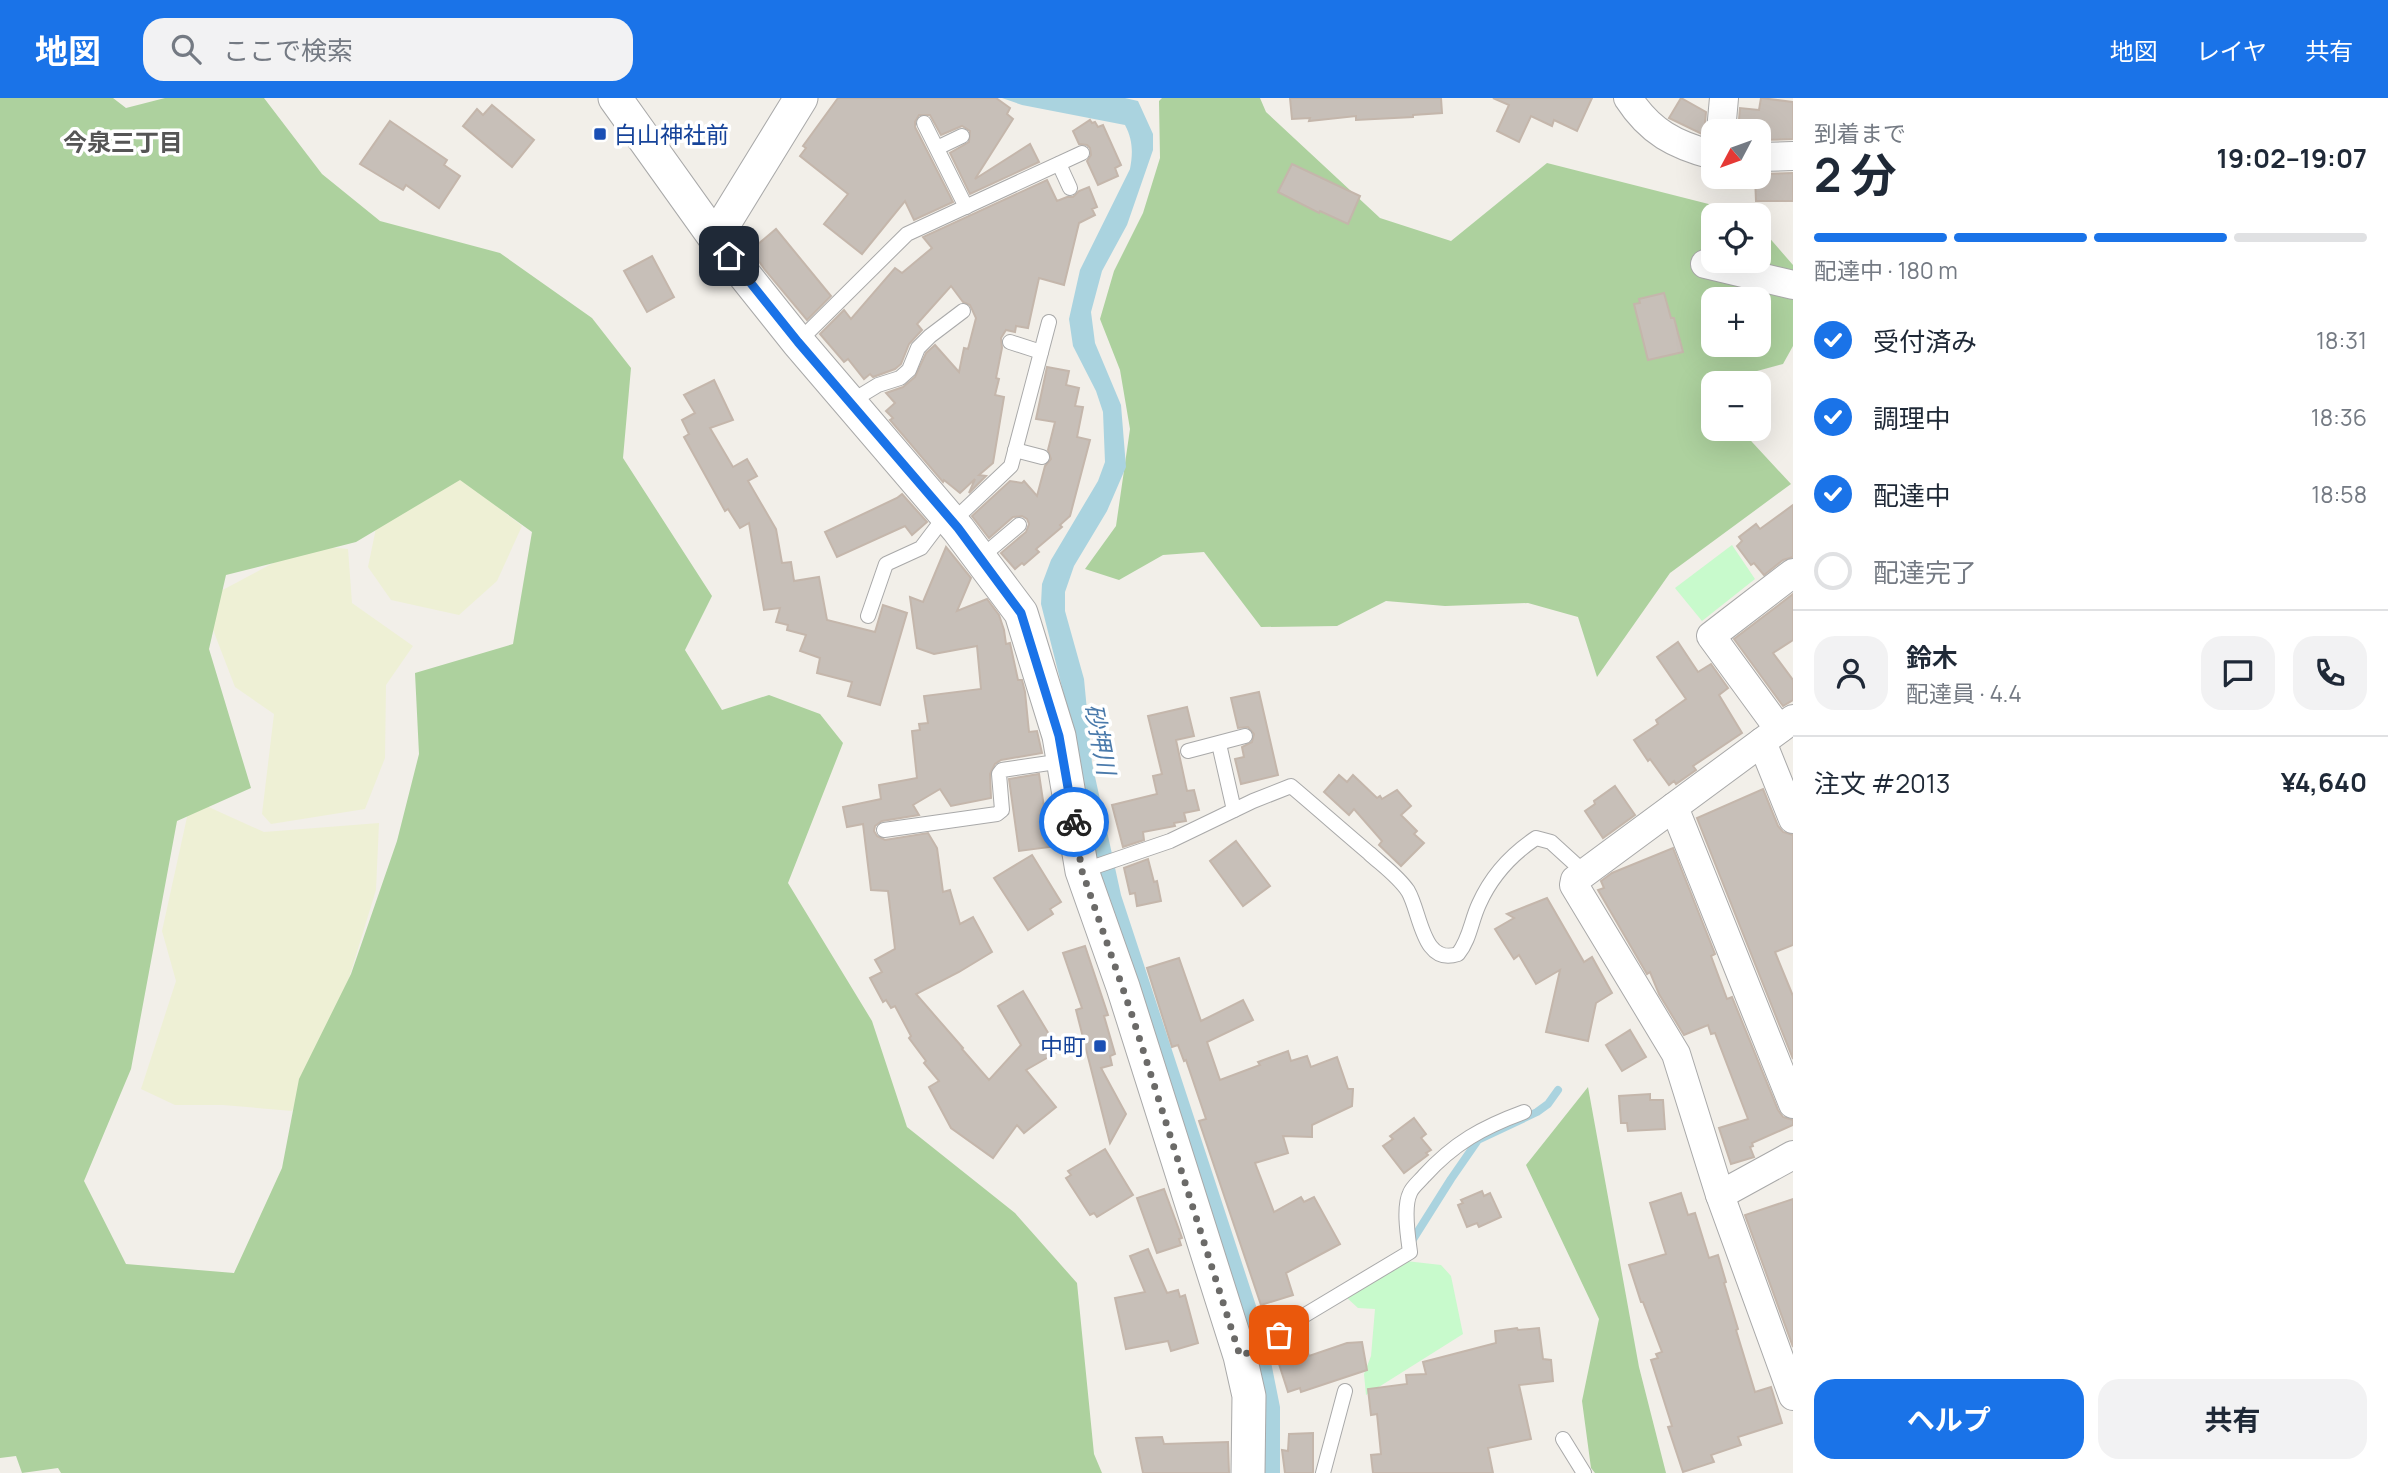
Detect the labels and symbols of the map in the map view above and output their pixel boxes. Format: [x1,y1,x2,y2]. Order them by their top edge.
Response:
place label: 白山神社前 [614,118,729,150]
north arrow [1701,119,1771,189]
district label: 今泉三丁目 [63,125,183,158]
marker: 白山神社前 [592,126,608,142]
pin [699,226,759,286]
water label: 砂押川 [1078,701,1125,780]
courier [1039,787,1109,857]
place label: 中町 [1040,1030,1086,1062]
marker: 中町 [1092,1038,1108,1054]
pin [1249,1305,1309,1365]

